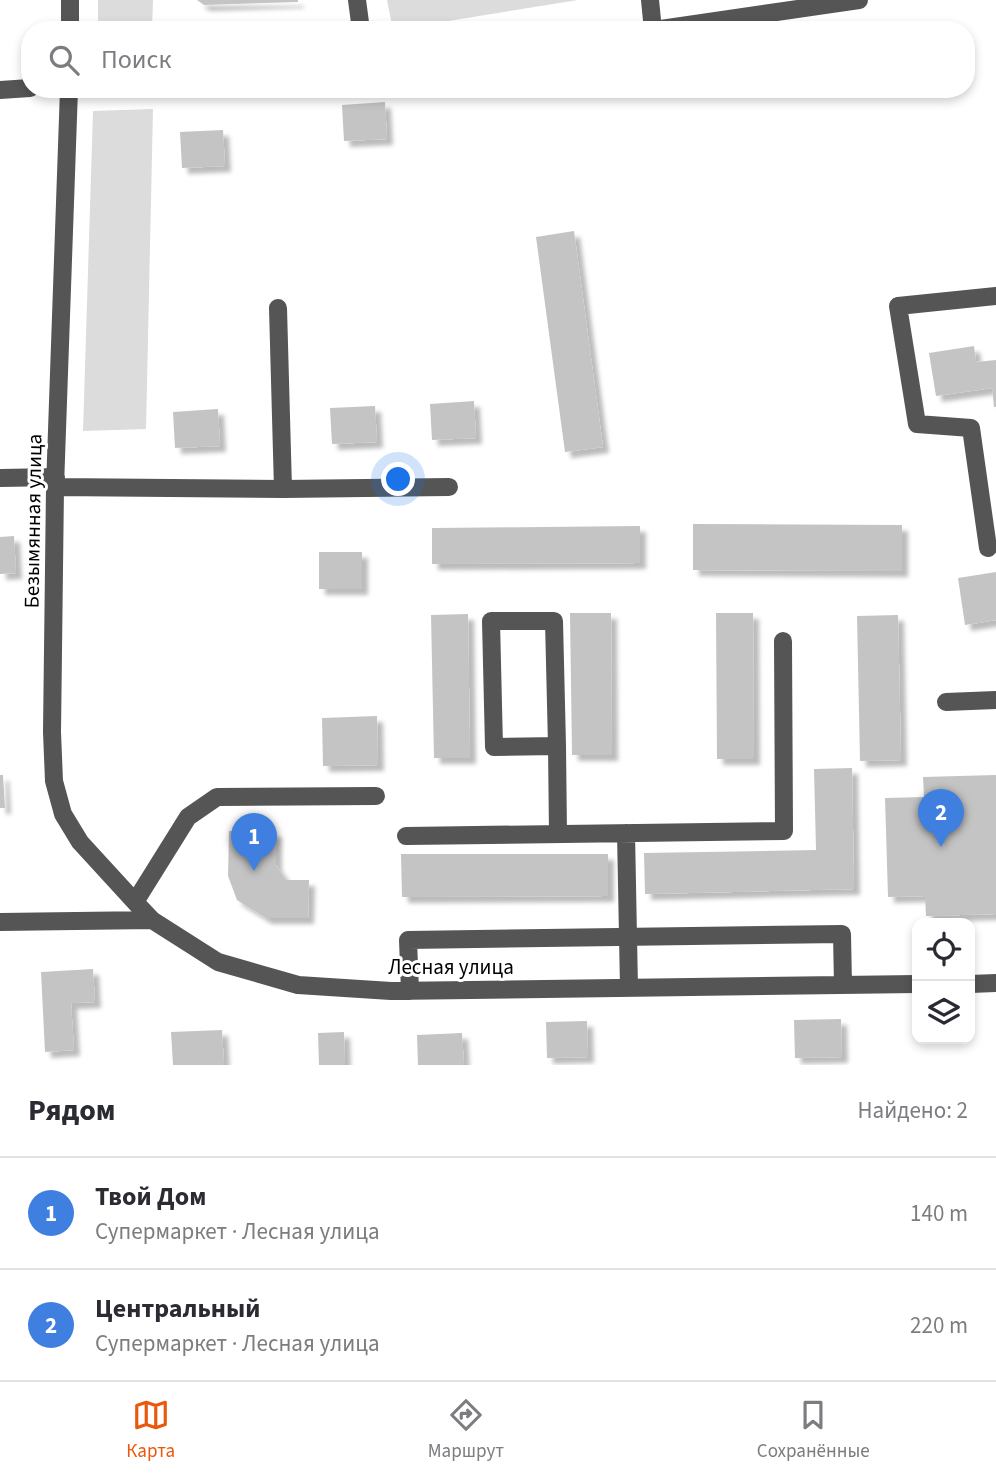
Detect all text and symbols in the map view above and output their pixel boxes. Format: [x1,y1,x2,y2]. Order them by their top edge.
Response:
search box [21,21,975,98]
icon: search [45,41,83,79]
text: Поиск [101,41,171,78]
street label: Безымянная улица [16,433,50,609]
your location [381,462,415,496]
pin: 2 [918,789,964,847]
pin: 1 [231,813,277,871]
map controls [912,918,975,1044]
button: locate [912,918,975,981]
street label: Лесная улица [388,952,514,982]
button: layers [912,981,975,1044]
text: Рядом [28,1089,116,1132]
text: Найдено: 2 [858,1094,968,1127]
text: Твой Дом [95,1178,206,1215]
text: 1 [45,1197,57,1230]
text: 140 m [910,1197,968,1230]
text: Супермаркет · Лесная улица [95,1215,380,1248]
text: Центральный [95,1290,260,1327]
text: 2 [45,1309,57,1342]
text: 220 m [910,1309,968,1342]
text: Супермаркет · Лесная улица [95,1327,380,1360]
tab: Карта [126,1396,175,1465]
tab: Маршрут [428,1396,504,1465]
tab: Сохранённые [757,1396,870,1465]

